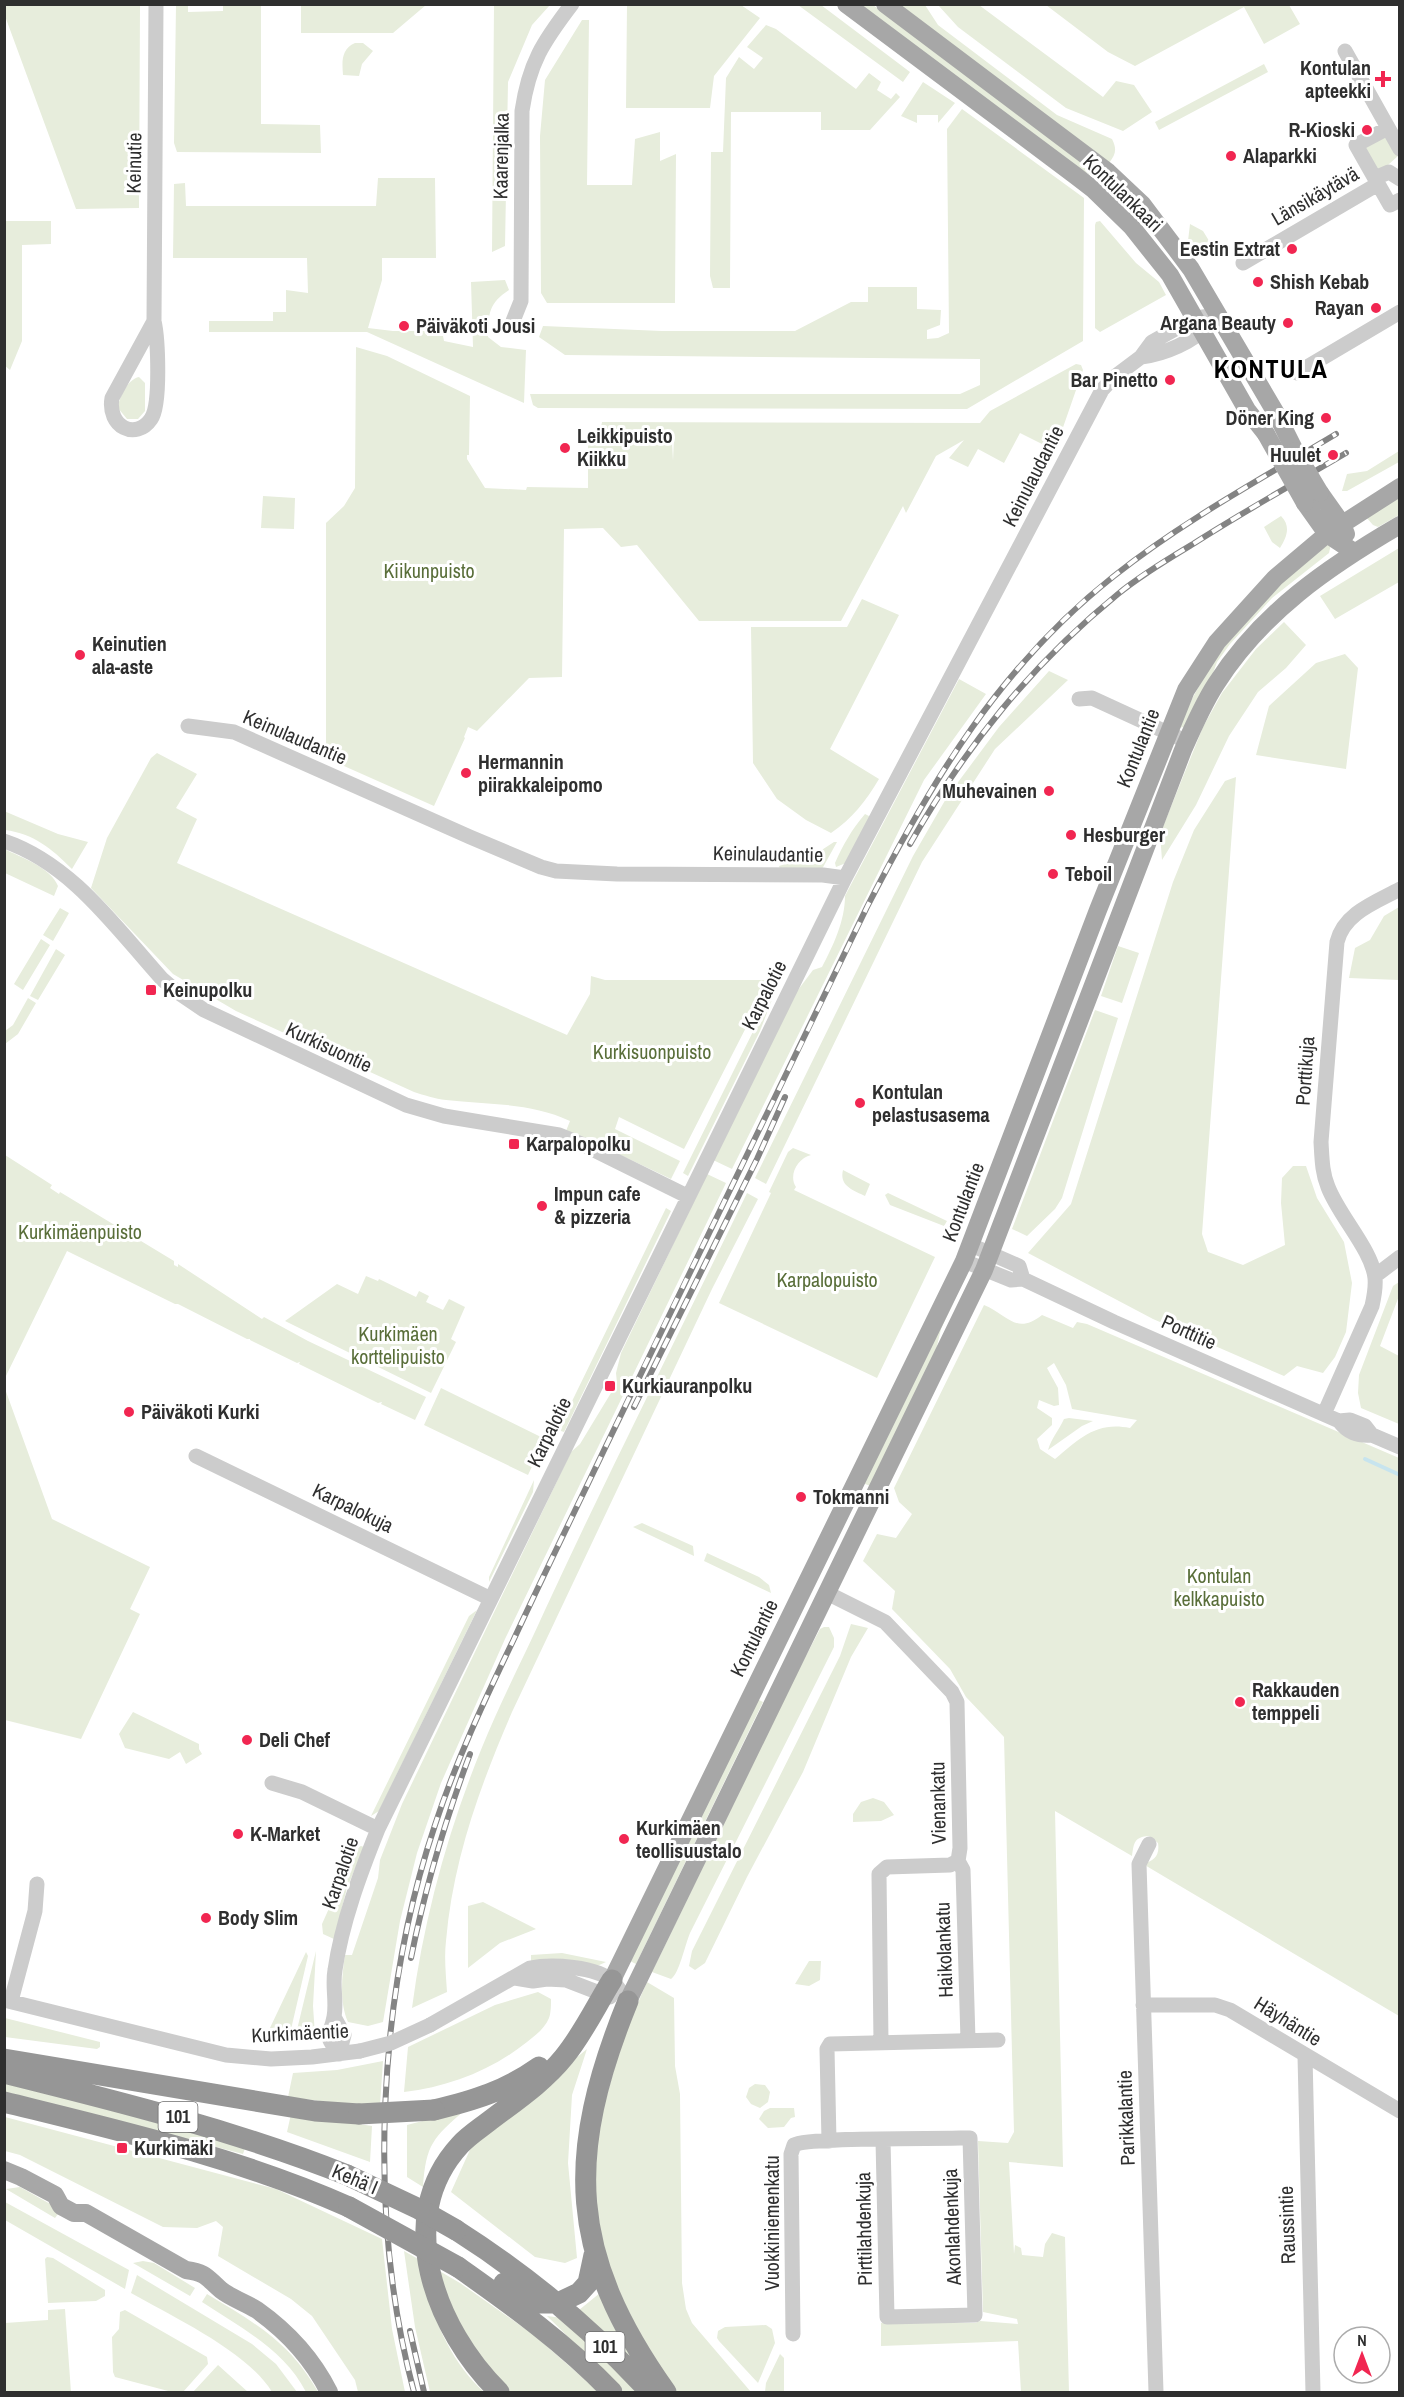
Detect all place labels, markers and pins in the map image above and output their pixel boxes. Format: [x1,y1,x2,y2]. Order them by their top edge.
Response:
place label: Kontulan apteekki [1300,54,1371,104]
marker: Kontulan apteekki [1376,72,1390,86]
place label: R-Kioski [1288,116,1355,143]
marker: R-Kioski [1360,123,1374,137]
place label: Alaparkki [1243,142,1317,169]
marker: Alaparkki [1224,149,1238,163]
place label: Eestin Extrat [1180,235,1281,262]
marker: Eestin Extrat [1285,242,1299,256]
place label: Shish Kebab [1270,268,1369,295]
marker: Shish Kebab [1251,275,1265,289]
place label: Rayan [1315,294,1364,321]
marker: Rayan [1369,301,1383,315]
place label: Argana Beauty [1160,309,1277,336]
place label: Päiväkoti Jousi [416,312,535,339]
marker: Argana Beauty [1281,316,1295,330]
marker: Päiväkoti Jousi [397,319,411,333]
place label: Bar Pinetto [1071,366,1158,393]
marker: Bar Pinetto [1163,373,1177,387]
place label: Döner King [1226,404,1314,431]
marker: Döner King [1319,411,1333,425]
place label: Leikkipuisto Kiikku [577,422,673,472]
marker: Leikkipuisto Kiikku [558,441,572,455]
place label: Huulet [1270,441,1322,468]
marker: Huulet [1326,448,1340,462]
place label: Keinutien ala-aste [92,630,167,680]
marker: Keinutien ala-aste [73,648,87,662]
place label: Hermannin piirakkaleipomo [478,748,603,798]
marker: Hermannin piirakkaleipomo [459,766,473,780]
place label: Muhevainen [942,777,1037,804]
marker: Muhevainen [1042,784,1056,798]
place label: Hesburger [1083,821,1166,848]
marker: Hesburger [1064,828,1078,842]
place label: Teboil [1065,860,1112,887]
marker: Teboil [1046,867,1060,881]
place label: Keinupolku [163,976,252,1003]
marker: Keinupolku [144,983,158,997]
place label: Kontulan pelastusasema [872,1078,990,1128]
marker: Kontulan pelastusasema [853,1096,867,1110]
place label: Karpalopolku [526,1130,631,1157]
marker: Karpalopolku [507,1137,521,1151]
place label: Impun cafe & pizzeria [554,1180,641,1230]
marker: Impun cafe & pizzeria [535,1199,549,1213]
place label: Kurkiauranpolku [622,1372,752,1399]
marker: Kurkiauranpolku [603,1379,617,1393]
place label: Päiväkoti Kurki [141,1398,260,1425]
marker: Päiväkoti Kurki [122,1405,136,1419]
place label: Tokmanni [813,1483,889,1510]
marker: Tokmanni [794,1490,808,1504]
place label: Rakkauden temppeli [1252,1676,1340,1726]
marker: Rakkauden temppeli [1233,1695,1247,1709]
place label: Deli Chef [259,1726,331,1753]
marker: Deli Chef [240,1733,254,1747]
place label: Kurkimäen teollisuustalo [636,1814,742,1864]
place label: K-Market [250,1820,321,1847]
marker: K-Market [231,1827,245,1841]
marker: Kurkimäen teollisuustalo [617,1832,631,1846]
place label: Body Slim [218,1904,298,1931]
marker: Body Slim [199,1911,213,1925]
place label: Kurkimäki [134,2134,213,2161]
marker: Kurkimäki [115,2141,129,2155]

